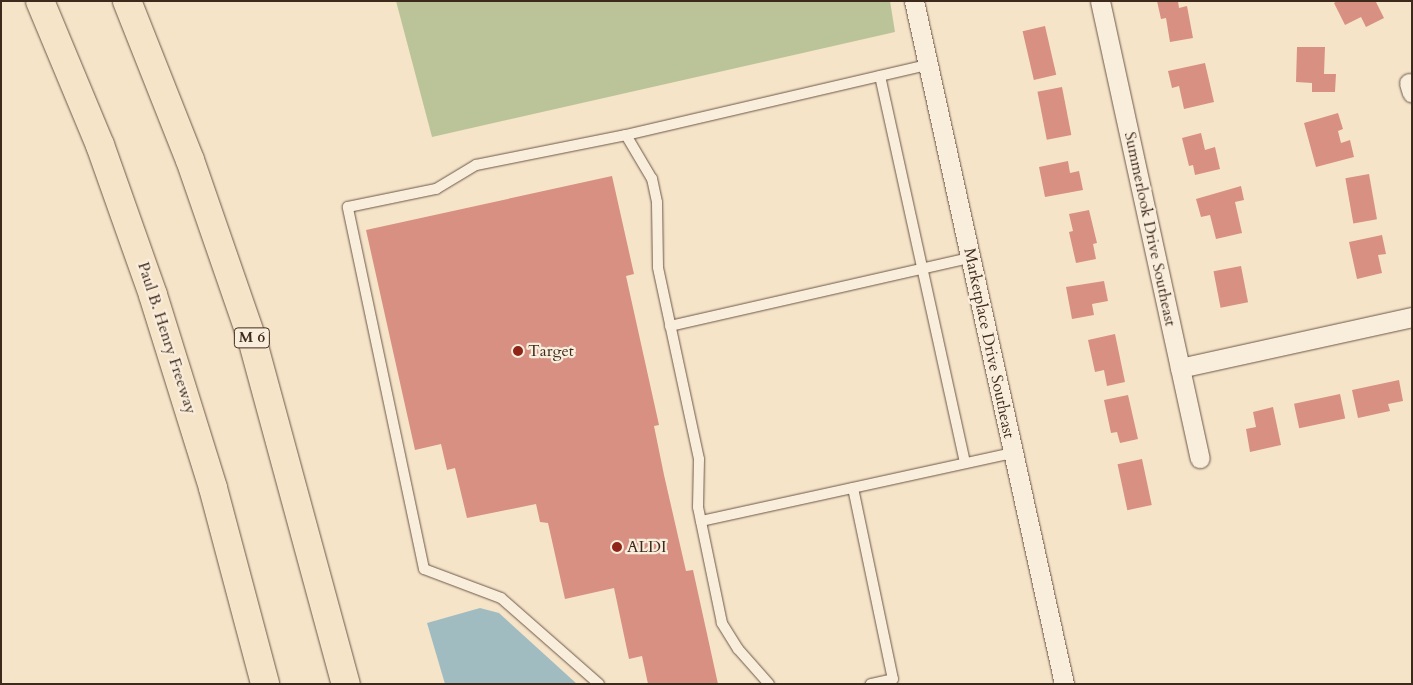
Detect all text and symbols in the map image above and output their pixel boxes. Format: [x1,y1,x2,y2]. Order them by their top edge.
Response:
street label: Summerlook Drive Southeast [1120,130,1180,328]
street label: Marketplace Drive Southeast [959,246,1019,440]
street label: Paul B. Henry Freeway [133,260,201,416]
road number: M 6 [233,326,271,350]
place label: Target [528,341,574,361]
marker: Target [512,345,524,357]
place label: ALDI [627,537,667,557]
marker: ALDI [611,541,623,553]

